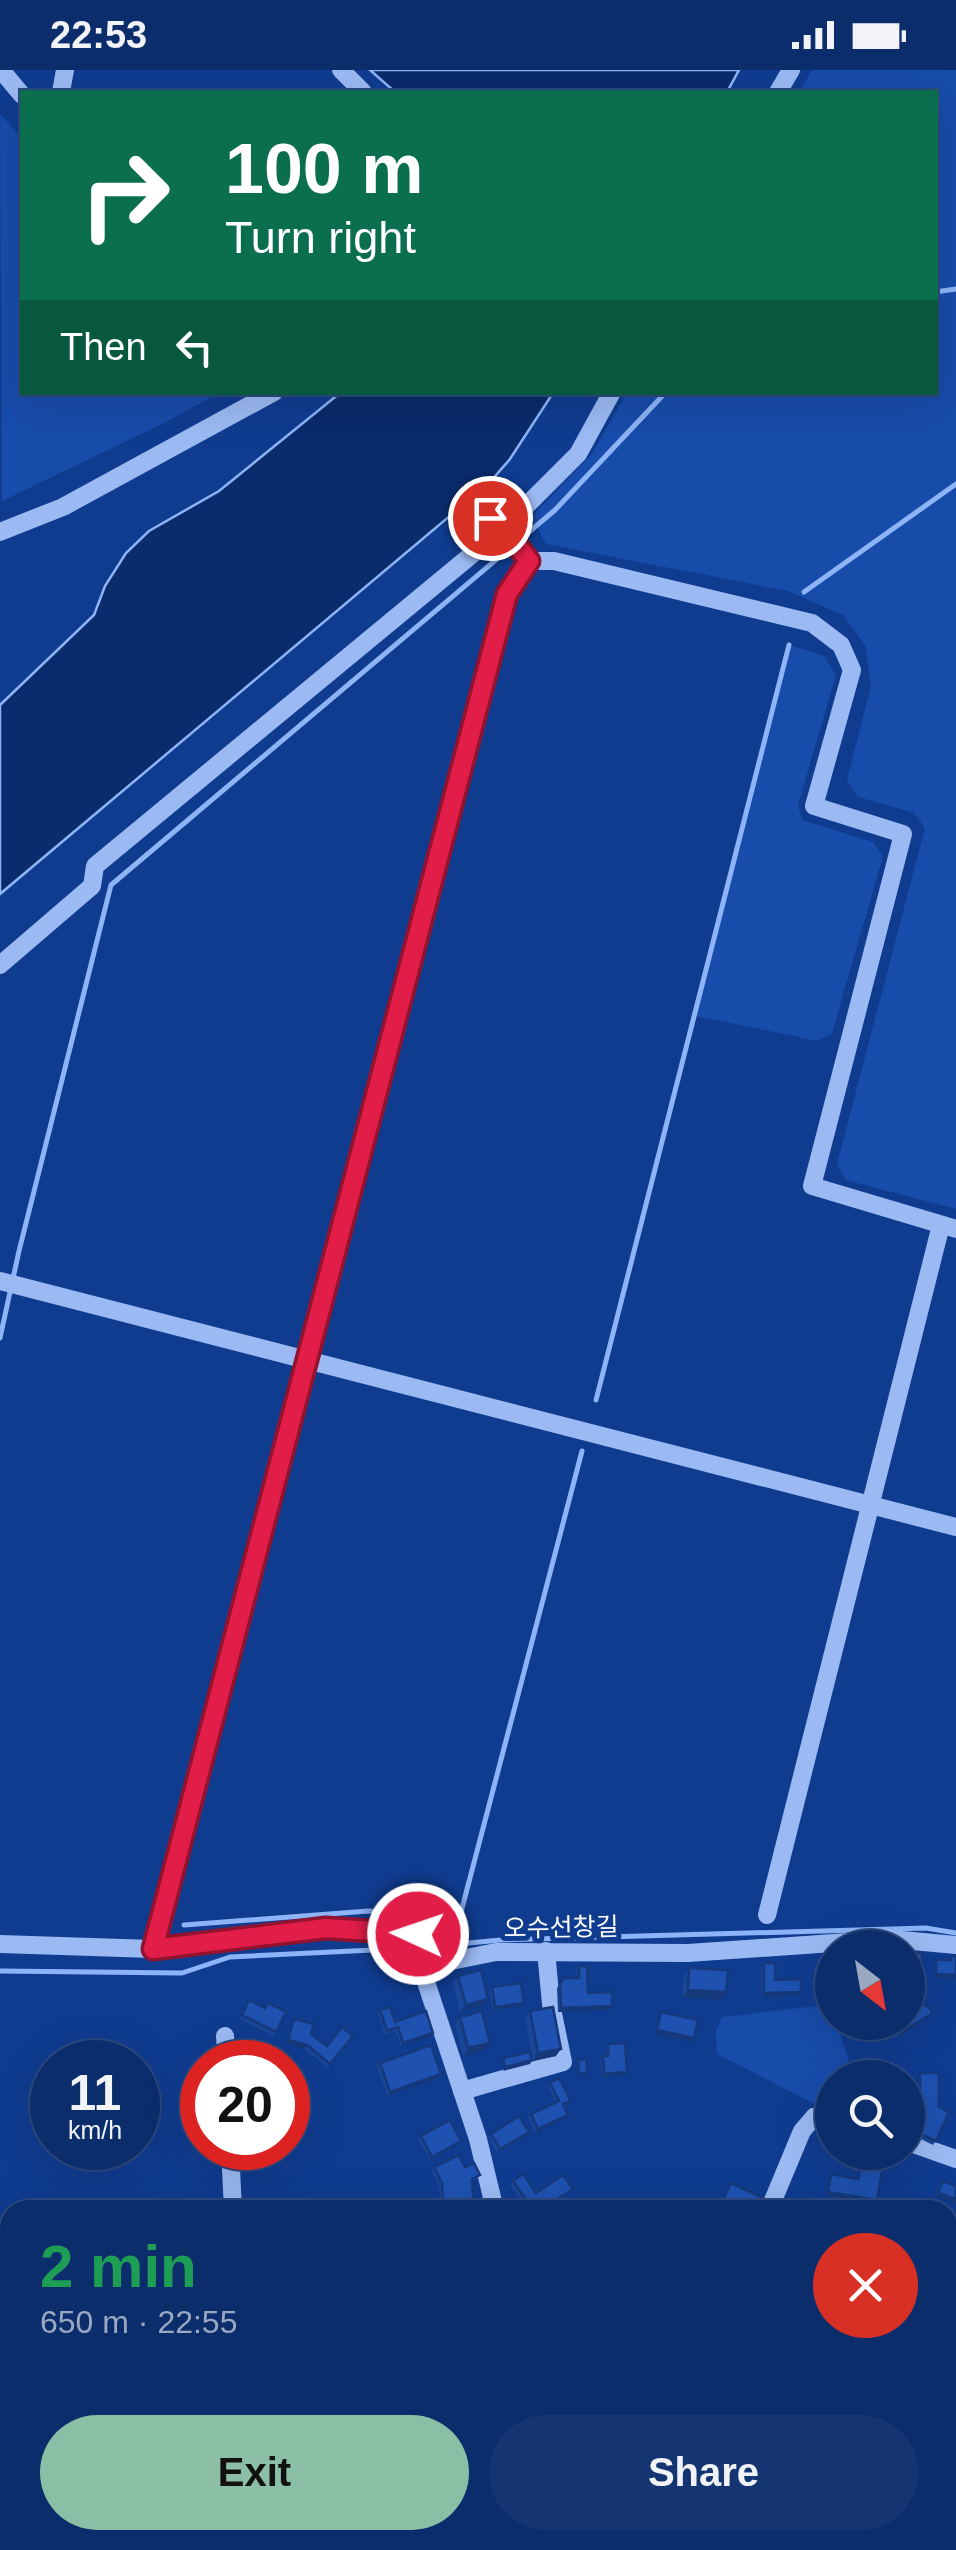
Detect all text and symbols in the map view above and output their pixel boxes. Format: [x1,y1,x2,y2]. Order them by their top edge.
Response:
text: 22:53 [50,14,147,56]
icon: right [60,130,190,260]
text: 100 m [225,130,423,208]
text: Turn right [225,212,416,263]
icon: left [167,320,222,375]
text: Then [60,326,147,368]
pin [448,476,533,561]
icon: arrive [463,491,518,546]
position arrow [366,1882,470,1986]
street label: 오수선창길 [503,1912,619,1942]
north arrow [815,1930,925,2040]
map controls [815,1930,925,2170]
speed limit sign: 20 [180,2040,310,2170]
button: search [815,2060,925,2170]
text: 11 [69,2065,121,2121]
text: km/h [68,2116,122,2144]
text: 2 min [40,2233,197,2300]
button: close [813,2233,918,2338]
text: 650 m · 22:55 [40,2304,237,2340]
button: Exit [40,2415,469,2530]
button: Share [489,2415,918,2530]

